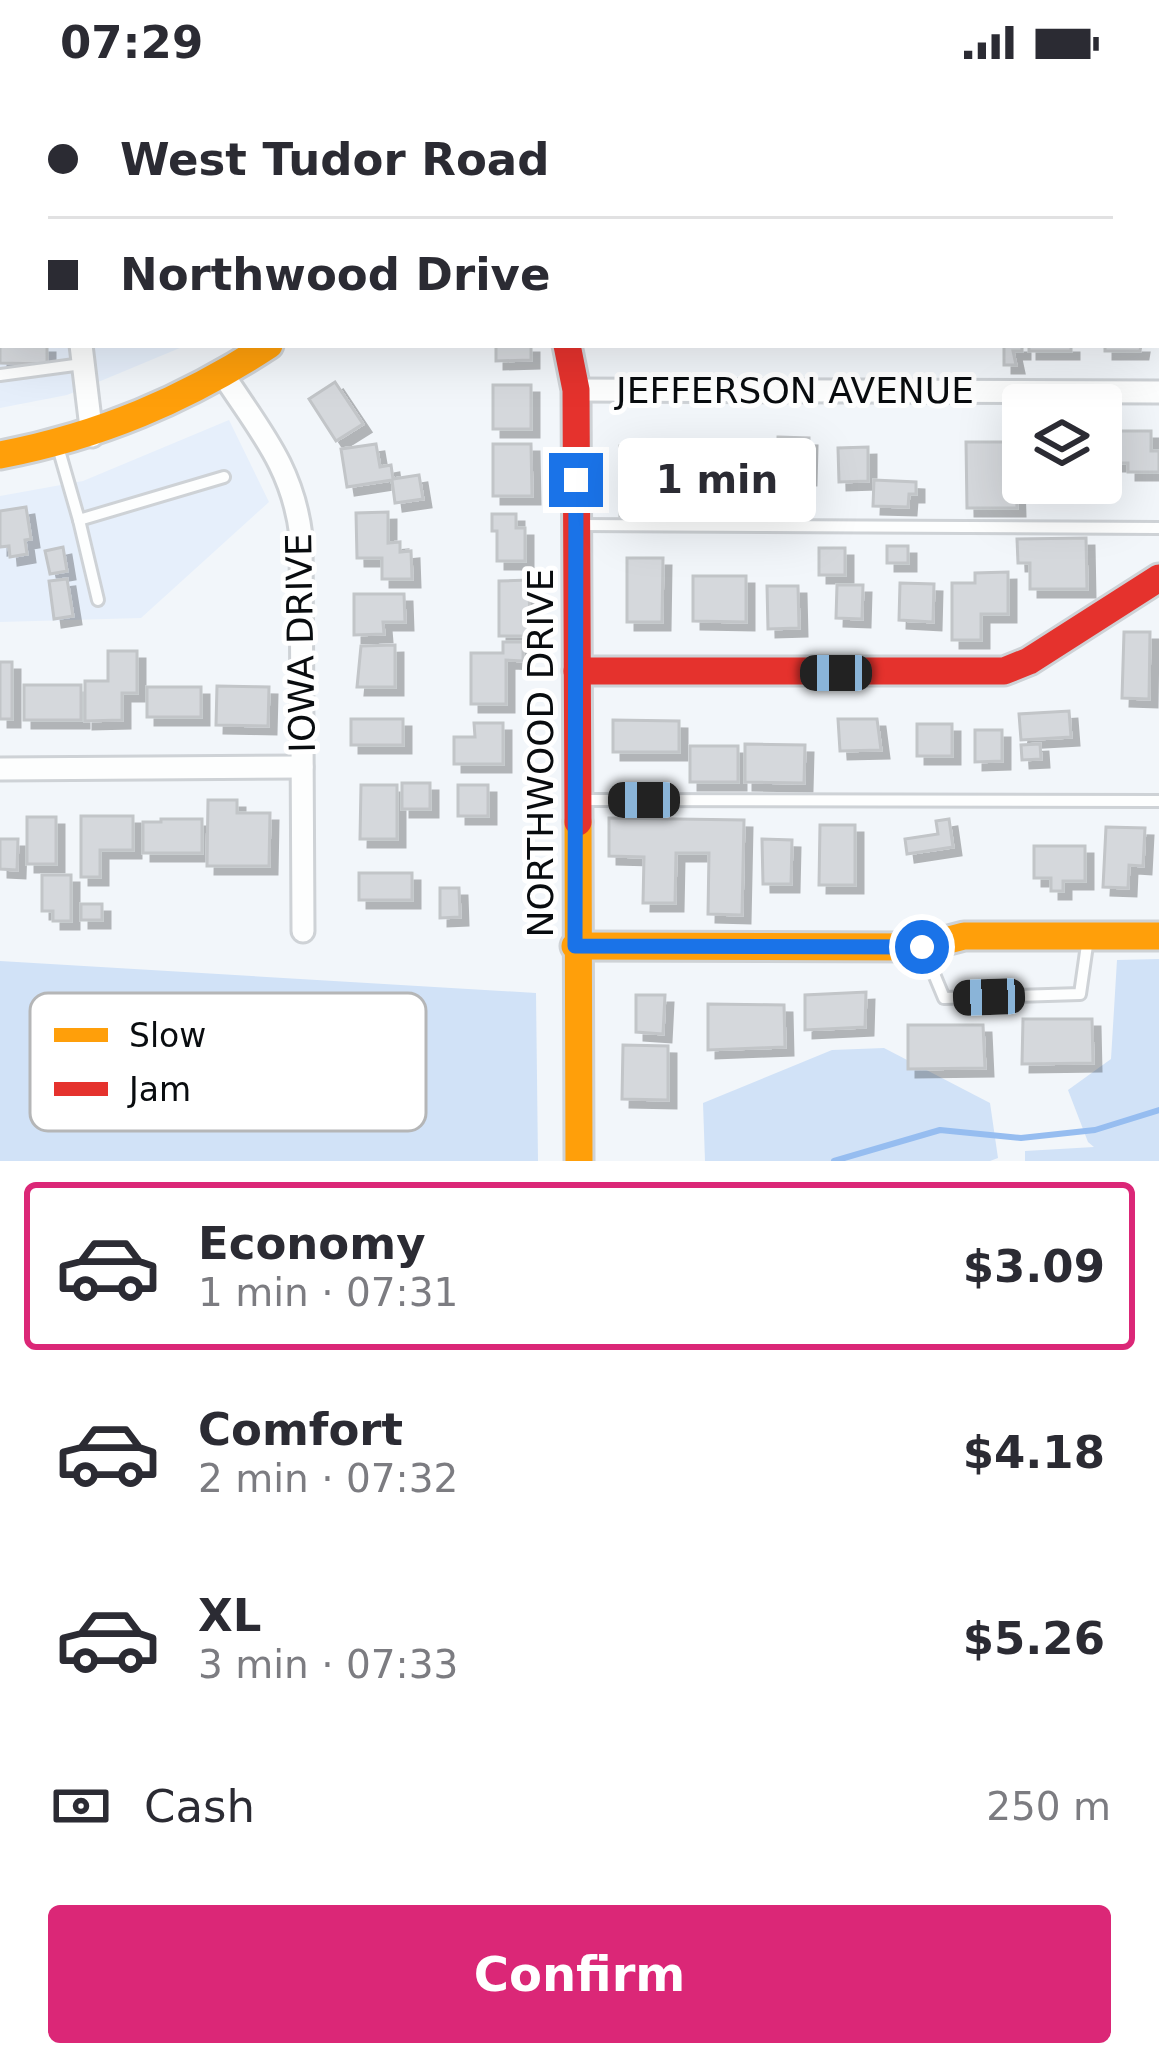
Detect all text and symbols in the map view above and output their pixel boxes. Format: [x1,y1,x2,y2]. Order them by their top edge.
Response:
text: 07:29 [60,16,203,69]
text: West Tudor Road [120,133,549,186]
text: Northwood Drive [120,248,550,301]
street label: JEFFERSON AVENUE [614,370,974,411]
map controls [1002,384,1122,504]
button: layers [1002,384,1122,504]
callout: 1 min [618,438,816,522]
route end [549,453,603,507]
text: 1 min [656,457,778,502]
street label: IOWA DRIVE [278,533,323,753]
street label: NORTHWOOD DRIVE [520,569,561,937]
car [800,655,872,691]
car [608,782,680,818]
route start [895,920,949,974]
car [952,978,1026,1016]
legend [30,993,426,1131]
text: Slow [129,1016,206,1055]
text: Jam [127,1070,191,1109]
icon: car [54,1212,162,1320]
text: Economy [198,1217,426,1270]
text: $3.09 [963,1240,1105,1293]
text: 1 min · 07:31 [198,1270,458,1315]
icon: car [54,1398,162,1506]
text: Comfort [198,1403,403,1456]
text: $4.18 [963,1426,1105,1479]
text: 2 min · 07:32 [198,1456,458,1501]
icon: car [54,1584,162,1692]
text: XL [198,1589,261,1642]
text: $5.26 [963,1612,1105,1665]
text: 3 min · 07:33 [198,1642,458,1687]
icon: cash [48,1773,114,1839]
text: Cash [144,1780,255,1833]
text: 250 m [986,1784,1111,1829]
button: Confirm [48,1905,1111,2043]

